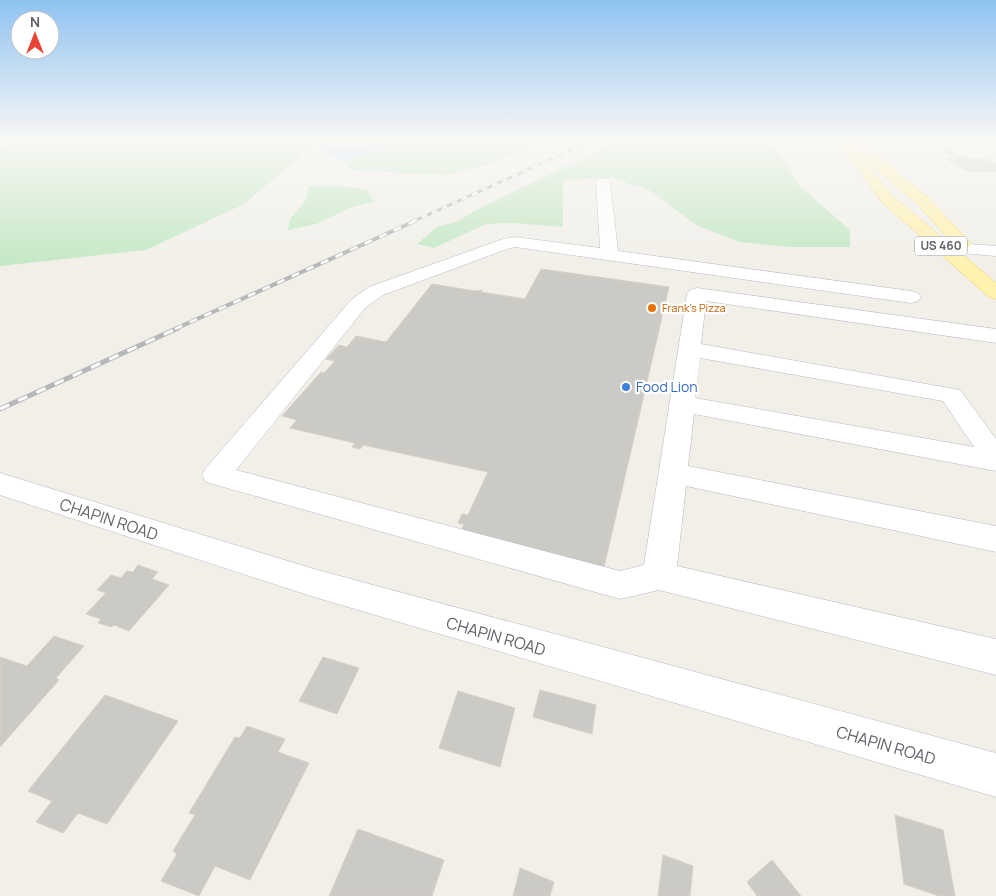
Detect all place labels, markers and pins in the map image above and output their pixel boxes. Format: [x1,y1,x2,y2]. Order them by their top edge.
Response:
place label: Frank's Pizza [662,300,726,315]
marker: Frank's Pizza [646,302,658,314]
place label: Food Lion [636,377,698,396]
marker: Food Lion [620,381,632,393]

